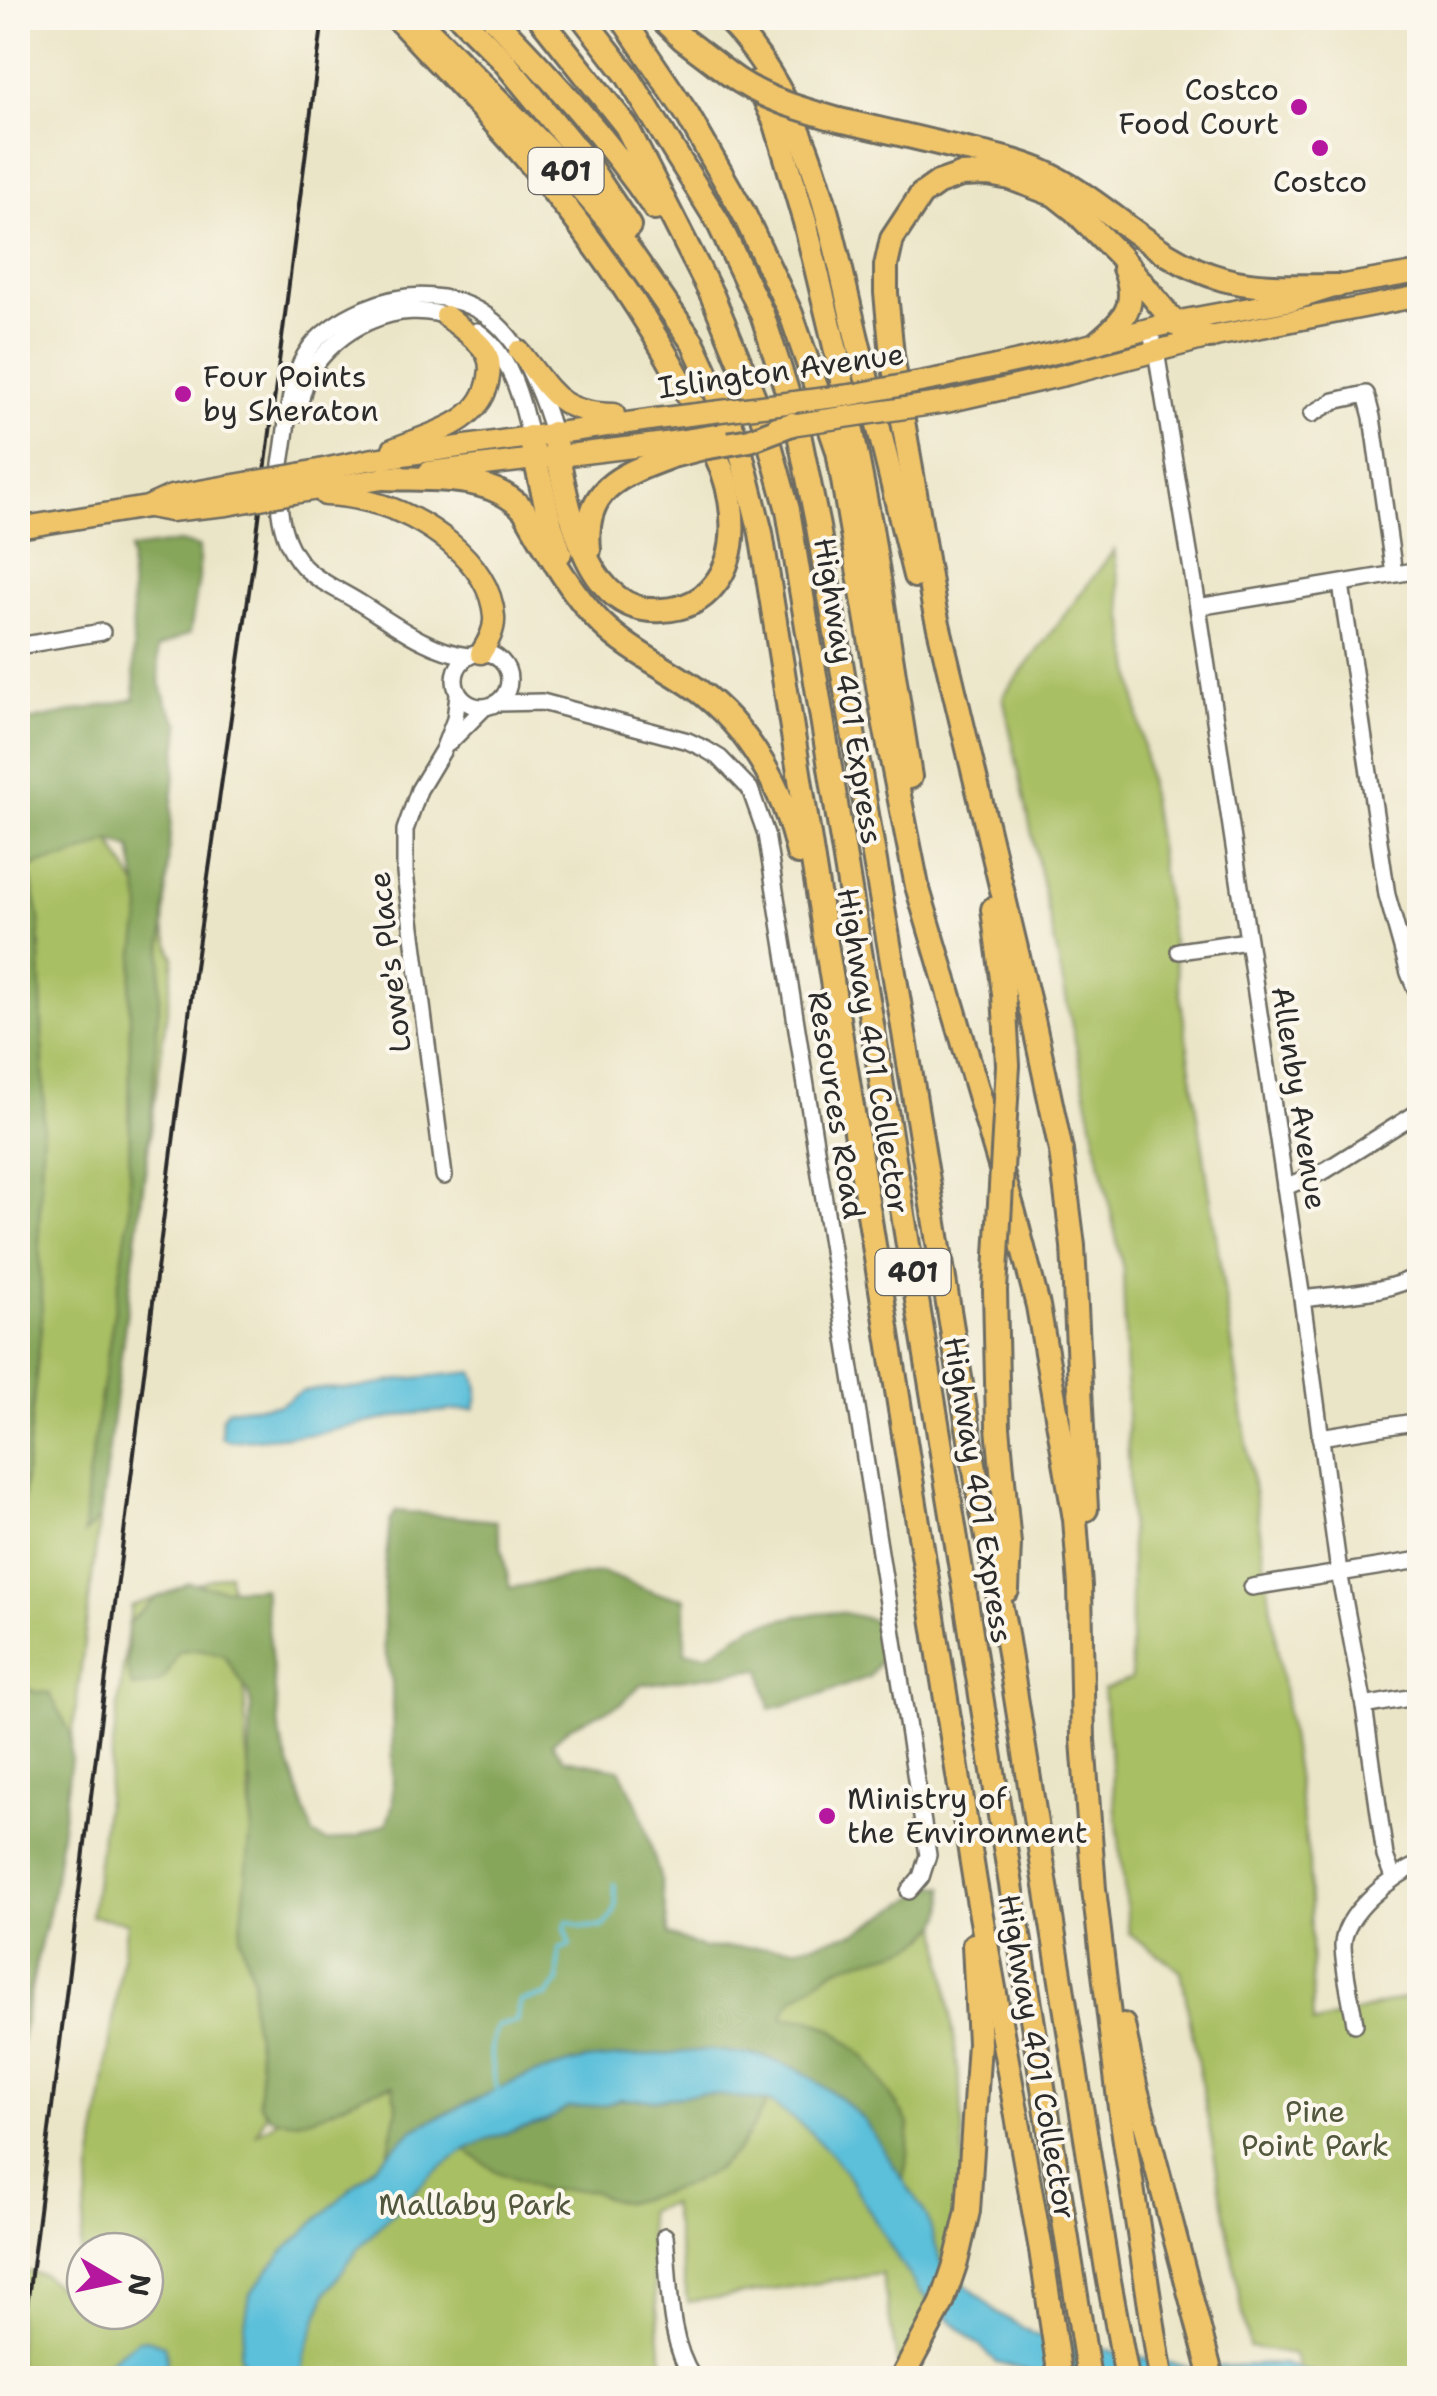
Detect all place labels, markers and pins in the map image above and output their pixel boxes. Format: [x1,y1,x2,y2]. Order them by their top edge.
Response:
place label: Costco Food Court [1118,69,1279,144]
marker: Costco Food Court [1288,96,1310,118]
marker: Costco [1309,137,1331,159]
place label: Costco [1273,161,1367,202]
place label: Four Points by Sheraton [203,356,379,431]
marker: Four Points by Sheraton [172,383,194,405]
place label: Ministry of the Environment [847,1778,1088,1853]
marker: Ministry of the Environment [816,1805,838,1827]

